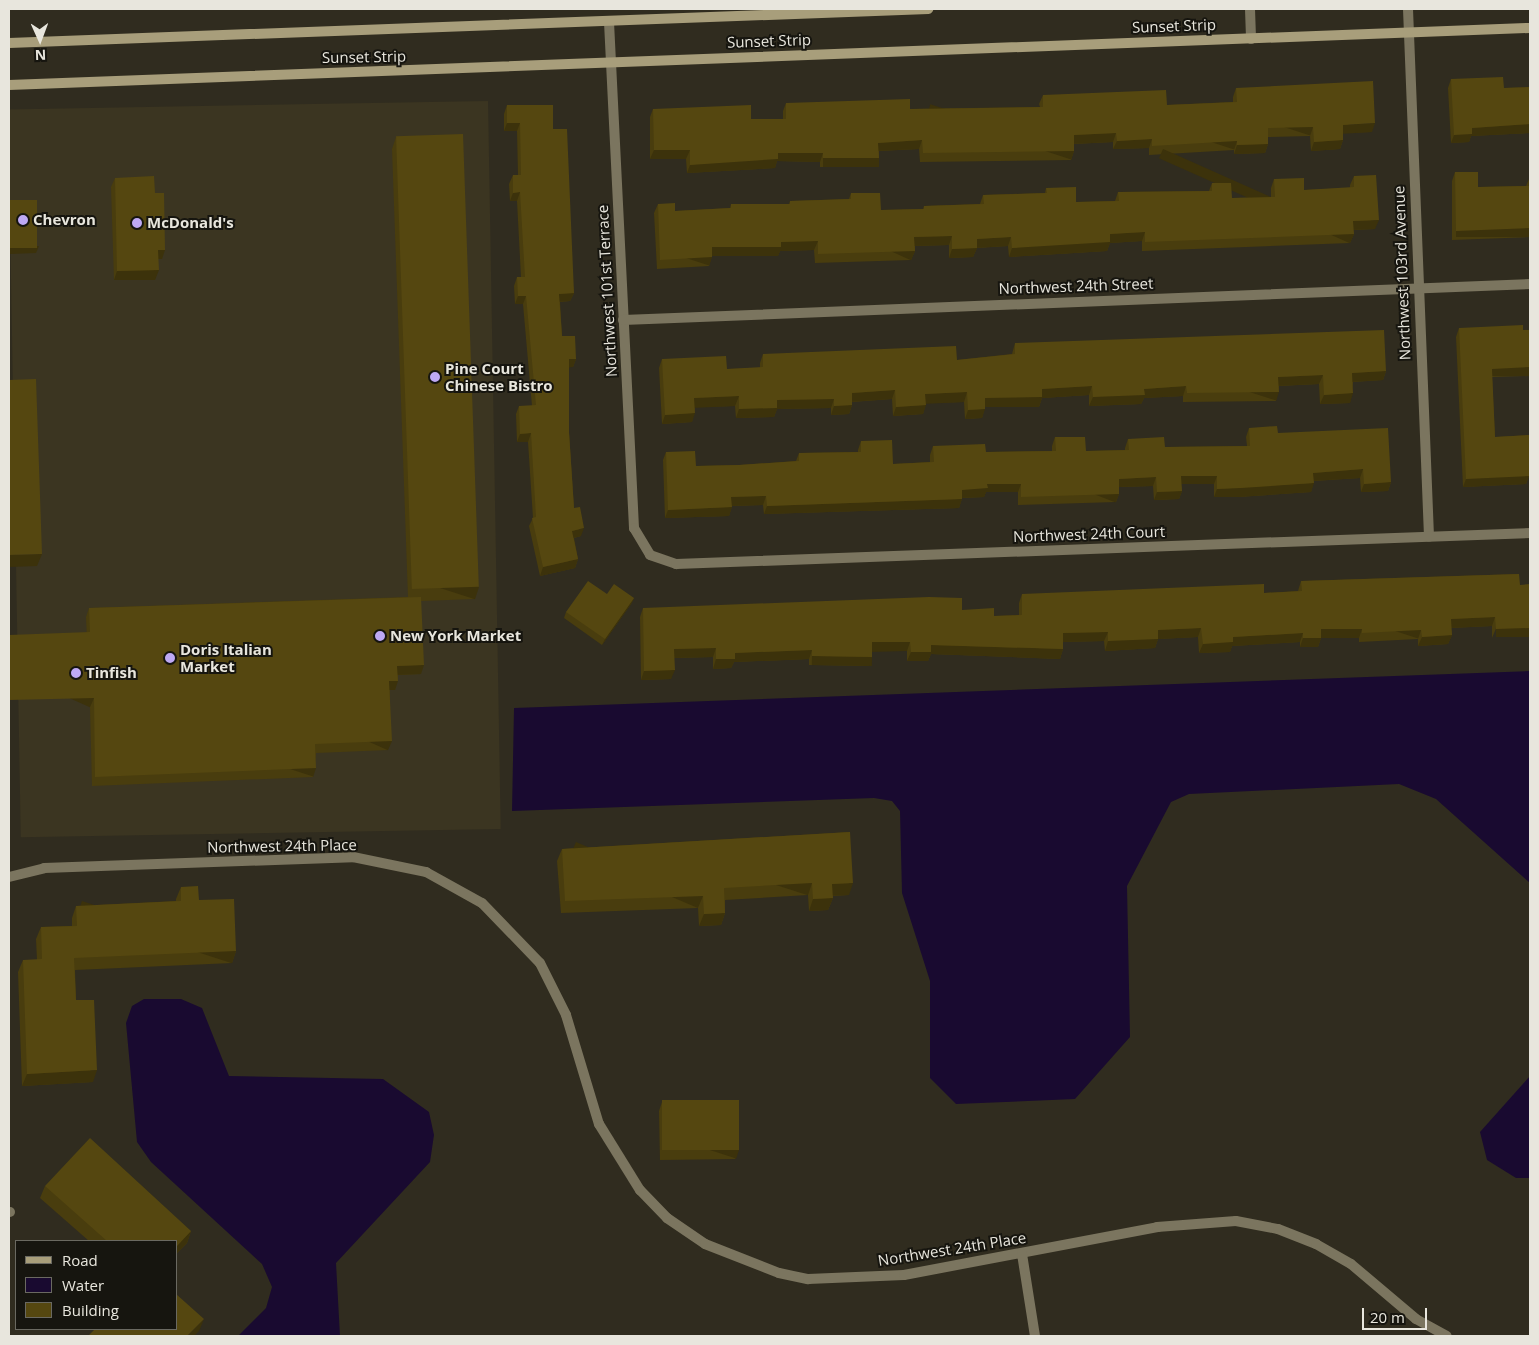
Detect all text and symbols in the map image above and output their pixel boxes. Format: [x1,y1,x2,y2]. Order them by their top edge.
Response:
north arrow [15,15,65,65]
street label: Sunset Strip [1132,16,1216,36]
street label: Sunset Strip [727,31,811,51]
text: N [35,46,47,65]
street label: Sunset Strip [322,47,406,67]
street label: Northwest 103rd Avenue [1390,185,1414,361]
street label: Northwest 101st Terrace [593,204,621,378]
place label: Chevron [33,211,96,229]
marker: Chevron [17,214,29,226]
place label: McDonald's [147,214,234,232]
marker: McDonald's [131,217,143,229]
street label: Northwest 24th Street [998,274,1154,298]
place label: Pine Court Chinese Bistro [445,359,553,394]
marker: Pine Court Chinese Bistro [429,371,441,383]
street label: Northwest 24th Court [1013,522,1165,546]
place label: New York Market [390,627,521,645]
marker: New York Market [374,630,386,642]
place label: Doris Italian Market [180,640,272,675]
marker: Doris Italian Market [164,652,176,664]
place label: Tinfish [86,664,137,682]
marker: Tinfish [70,667,82,679]
street label: Northwest 24th Place [207,836,357,856]
street label: Northwest 24th Place [877,1228,1027,1270]
legend [15,1240,178,1330]
text: Road [62,1250,98,1270]
text: Water [62,1275,104,1295]
scale bar [1364,1298,1429,1330]
text: Building [62,1300,119,1320]
text: 20 m [1370,1307,1405,1327]

